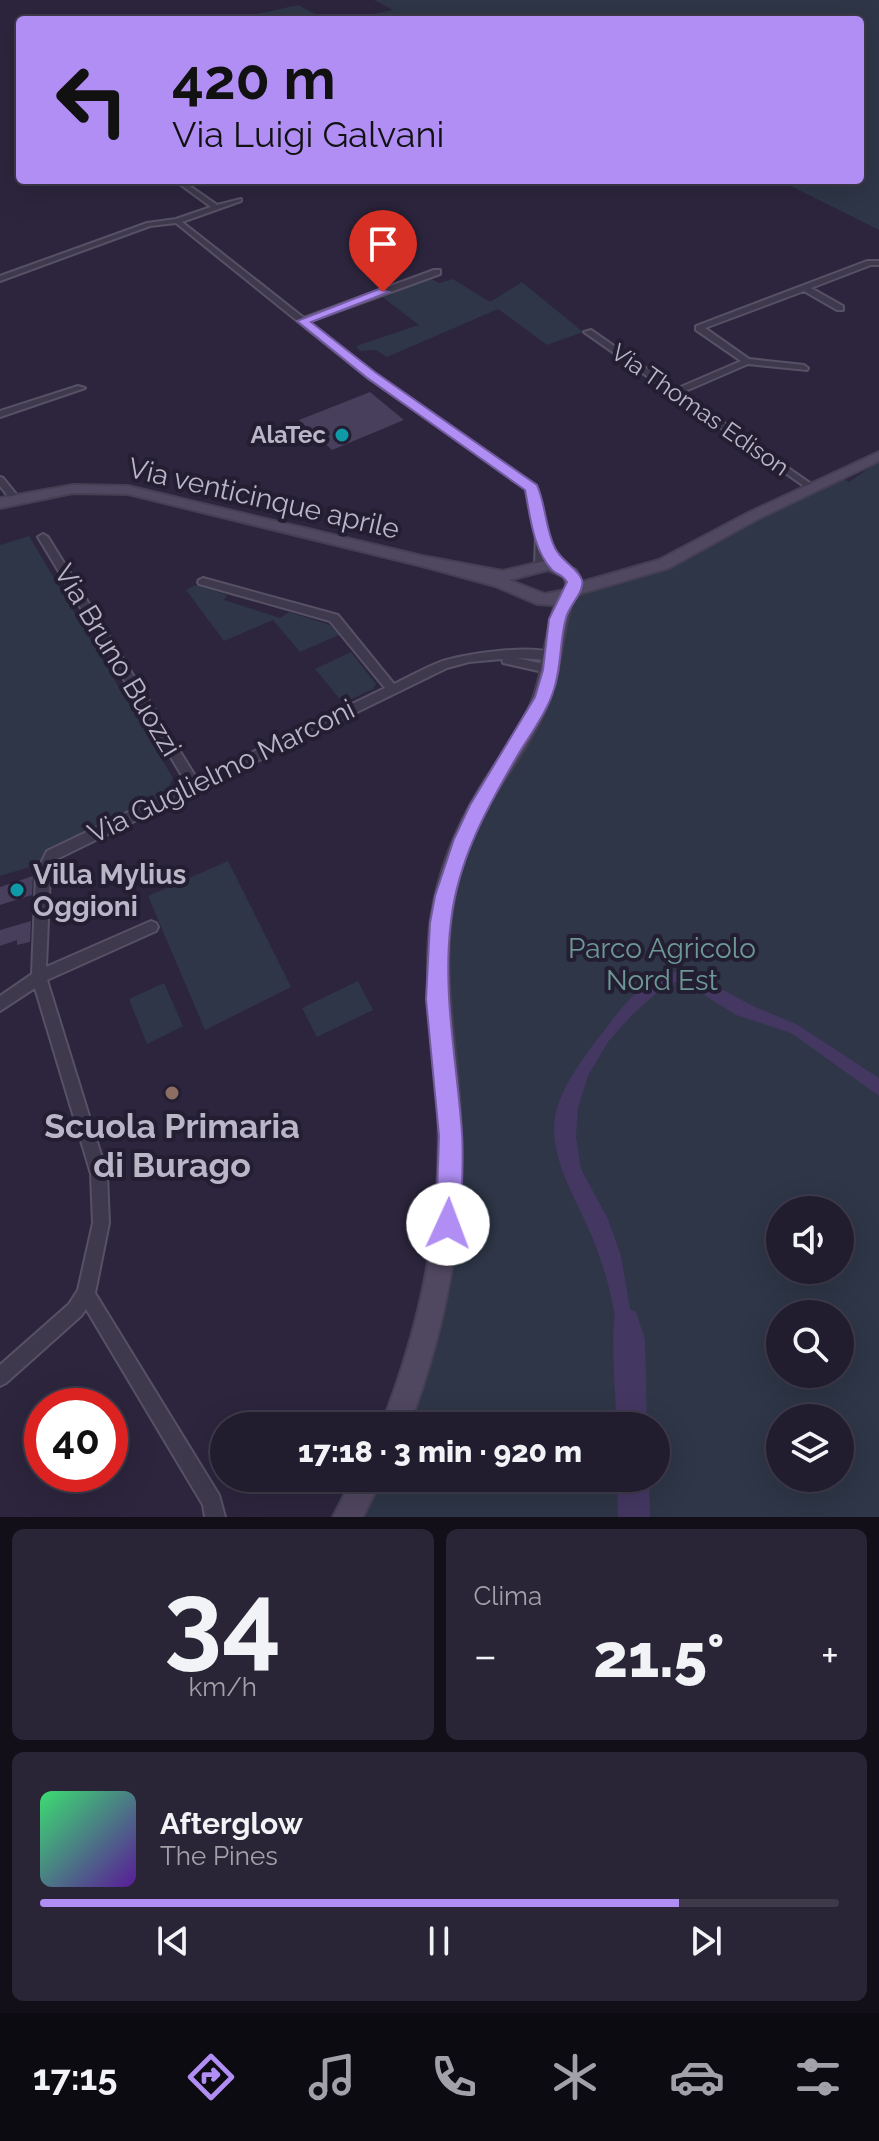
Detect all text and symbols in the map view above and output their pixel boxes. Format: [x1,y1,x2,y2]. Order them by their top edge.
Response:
text: 420 m [172,46,336,112]
icon: left [40,48,144,152]
text: Via Luigi Galvani [172,113,444,155]
pin [349,210,417,292]
icon: arrive [361,222,405,266]
street label: Via Thomas Edison [606,337,795,482]
place label: AlaTec [250,420,326,449]
marker: AlaTec [333,426,351,444]
street label: Via venticinque aprile [125,451,403,546]
street label: Via Bruno Buozzi [47,558,188,762]
street label: Via Guglielmo Marconi [83,693,360,850]
place label: Villa Mylius Oggioni [33,858,186,923]
marker: Villa Mylius Oggioni [8,881,26,899]
park label: Parco Agricolo Nord Est [568,932,756,997]
marker: Scuola Primaria di Burago [163,1084,181,1102]
place label: Scuola Primaria di Burago [44,1106,300,1185]
position arrow [406,1182,490,1266]
map controls [766,1196,854,1492]
button: sound [766,1196,854,1284]
button: search [766,1300,854,1388]
speed limit sign: 40 [24,1388,128,1492]
button: layers [766,1404,854,1492]
text: 17:18 · 3 min · 920 m [298,1434,582,1469]
text: 34 [164,1559,281,1681]
text: Clima [474,1581,542,1611]
text: 21.5° [593,1621,725,1691]
text: − [474,1630,497,1681]
text: + [821,1630,839,1681]
text: km/h [188,1672,257,1702]
text: Afterglow [160,1806,303,1841]
text: The Pines [160,1841,278,1871]
icon: previous [151,1919,195,1963]
icon: pause [417,1919,461,1963]
icon: next [684,1919,728,1963]
icon: directions [183,2049,239,2105]
icon: music [304,2049,360,2105]
icon: phone [426,2049,482,2105]
icon: climate [547,2049,603,2105]
icon: car [669,2049,725,2105]
icon: filters [790,2049,846,2105]
text: 17:15 [33,2056,117,2098]

